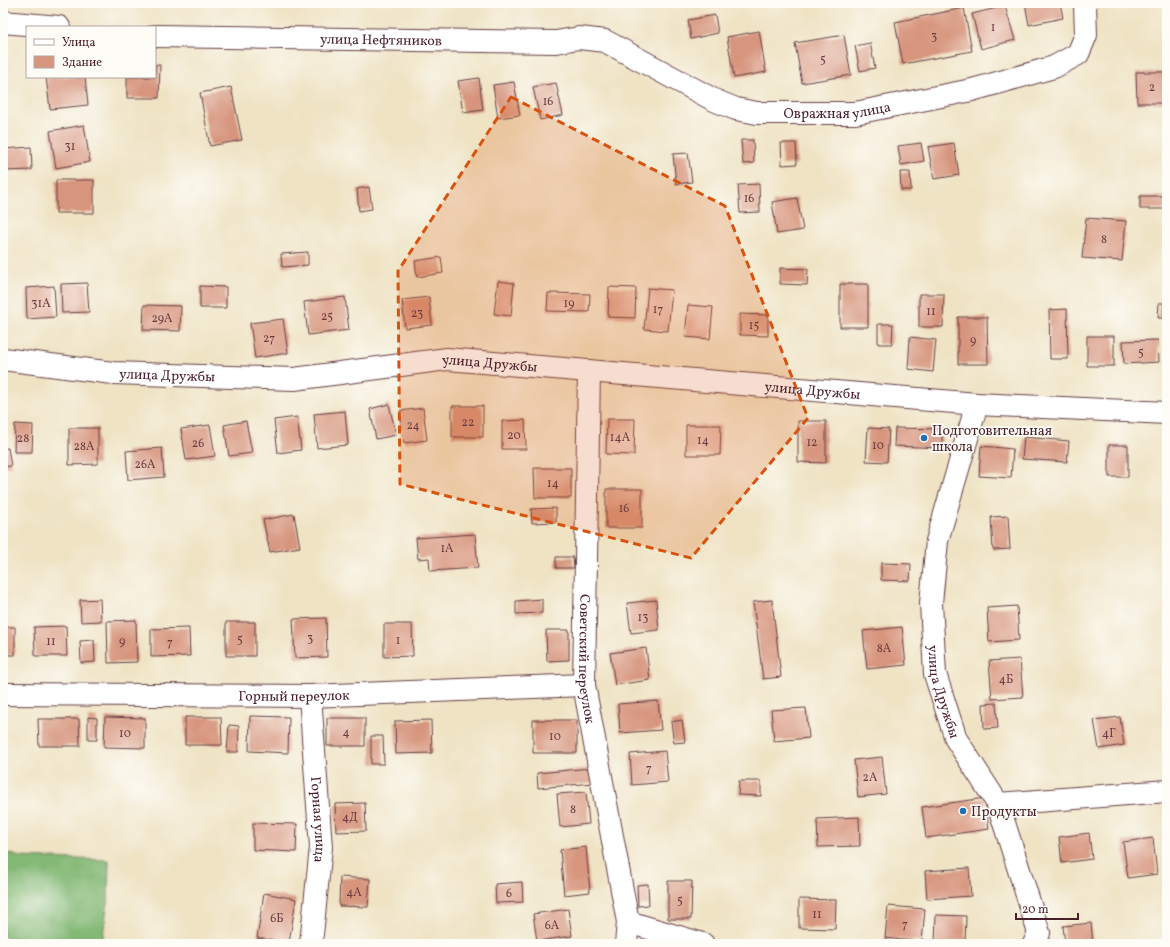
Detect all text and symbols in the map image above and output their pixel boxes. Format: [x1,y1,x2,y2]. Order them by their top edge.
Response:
house number: 1 [991,20,995,36]
legend [26,26,156,78]
house number: 3 [931,29,937,45]
street label: улица Нефтяников [320,30,442,51]
text: Улица [62,35,95,51]
house number: 5 [820,52,826,68]
text: Здание [62,55,102,71]
house number: 2 [1149,80,1155,96]
house number: 16 [543,94,553,110]
street label: Овражная улица [784,98,893,124]
house number: 31 [65,139,75,155]
house number: 16 [744,191,754,207]
house number: 8 [1101,232,1107,248]
house number: 31А [31,296,51,312]
house number: 19 [564,296,574,312]
house number: 17 [653,302,663,318]
house number: 11 [926,304,936,320]
house number: 23 [411,306,423,322]
house number: 25 [321,309,333,325]
house number: 29А [151,311,173,327]
house number: 15 [749,318,759,334]
house number: 27 [263,331,275,347]
house number: 9 [970,333,976,349]
house number: 5 [1138,345,1144,361]
street label: улица Дружбы [441,351,538,378]
street label: улица Дружбы [119,365,215,387]
street label: улица Дружбы [764,378,861,405]
house number: 22 [462,415,474,431]
house number: 24 [406,418,420,434]
place label: Подготовительная школа [932,422,1052,457]
house number: 20 [507,428,521,444]
house number: 14А [610,430,631,446]
house number: 28 [17,431,29,447]
house number: 14 [697,433,709,449]
marker: Подготовительная школа [919,433,929,443]
house number: 12 [806,435,818,451]
house number: 26 [192,436,204,452]
house number: 10 [872,438,884,454]
house number: 28А [74,439,95,455]
house number: 26А [135,457,156,473]
house number: 14 [547,476,559,492]
house number: 16 [619,501,629,517]
house number: 1А [440,541,454,557]
street label: Советский переулок [573,594,599,726]
house number: 13 [638,610,648,626]
house number: 3 [307,631,313,647]
house number: 5 [237,632,243,648]
house number: 1 [396,633,400,649]
house number: 11 [46,634,56,650]
house number: 9 [119,634,125,650]
house number: 7 [167,635,173,651]
house number: 8А [877,641,892,657]
street label: улица Дружбы [922,645,963,741]
house number: 4Б [999,672,1013,688]
street label: Горный переулок [238,686,351,707]
house number: 4 [342,725,350,741]
house number: 10 [119,726,131,742]
house number: 4Г [1102,726,1116,742]
house number: 10 [549,729,561,745]
house number: 7 [646,761,652,777]
house number: 2А [863,770,878,786]
street label: Горная улица [305,776,329,864]
house number: 8 [570,802,576,818]
place label: Продукты [971,803,1037,822]
marker: Продукты [958,806,968,816]
house number: 4Д [342,810,358,826]
house number: 4А [346,885,362,901]
house number: 6 [506,886,512,902]
house number: 5 [677,893,683,909]
scale bar [1016,895,1078,921]
text: 20 m [1022,902,1049,918]
house number: 11 [812,907,822,923]
house number: 6Б [270,911,284,927]
house number: 7 [902,917,908,933]
house number: 6А [545,918,560,934]

